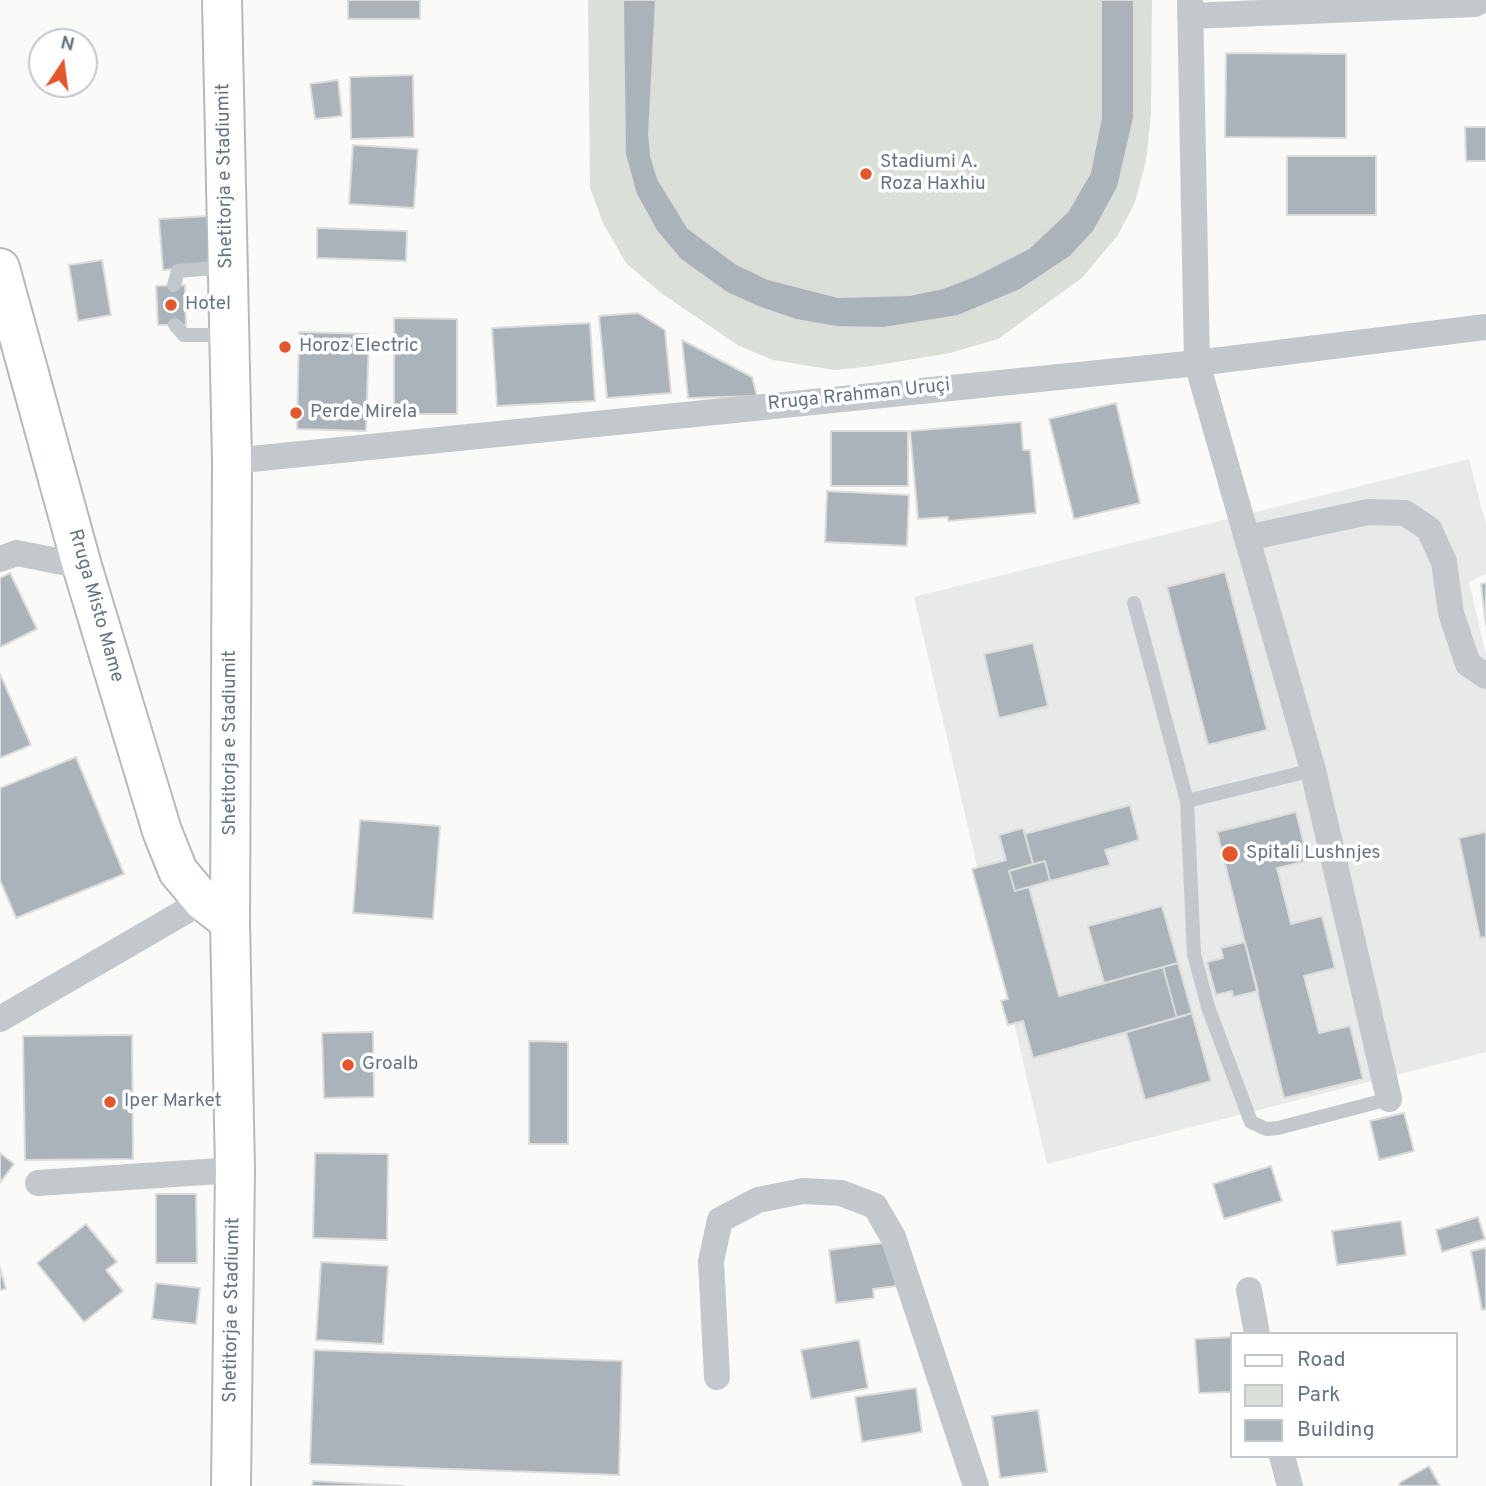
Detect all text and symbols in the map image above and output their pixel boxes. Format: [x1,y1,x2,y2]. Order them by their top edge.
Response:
north arrow [28,28,98,98]
text: N [58,31,77,58]
street label: Shetitorja e Stadiumit [213,83,239,269]
place label: Stadiumi A. Roza Haxhiu [880,152,986,196]
marker: Stadiumi A. Roza Haxhiu [858,166,874,182]
place label: Hotel [185,294,231,316]
marker: Hotel [163,297,179,313]
place label: Horoz Electric [299,336,419,358]
marker: Horoz Electric [277,339,293,355]
street label: Rruga Rrahman Uruçi [767,375,951,417]
place label: Perde Mirela [310,402,417,424]
marker: Perde Mirela [288,405,304,421]
street label: Rruga Misto Mame [62,527,128,685]
street label: Shetitorja e Stadiumit [220,650,242,836]
place label: Spitali Lushnjes [1246,843,1380,865]
marker: Spitali Lushnjes [1220,844,1240,864]
place label: Groalb [362,1054,419,1076]
marker: Groalb [340,1057,356,1073]
place label: Iper Market [124,1091,222,1113]
marker: Iper Market [102,1094,118,1110]
street label: Shetitorja e Stadiumit [220,1217,246,1403]
legend [1230,1332,1458,1458]
text: Road [1297,1347,1346,1374]
text: Park [1297,1382,1340,1409]
text: Building [1297,1417,1375,1444]

